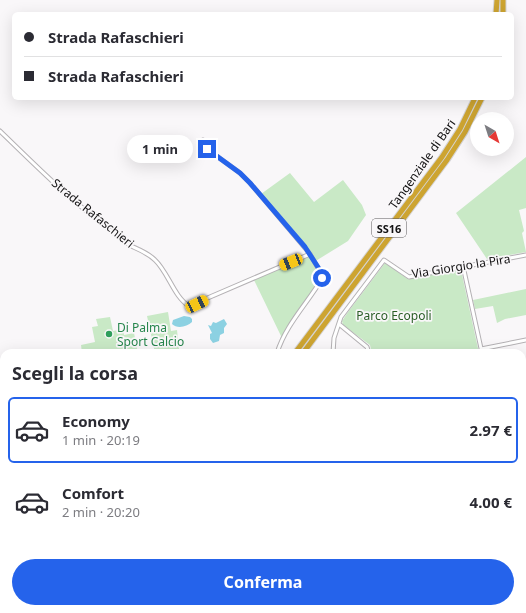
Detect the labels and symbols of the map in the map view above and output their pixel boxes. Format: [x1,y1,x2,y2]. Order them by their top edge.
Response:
north arrow [470,112,514,156]
street label: Tangenziale di Bari [385,116,459,212]
callout: 1 min [127,135,193,163]
route end [198,140,216,158]
street label: Strada Rafaschieri [48,174,138,252]
road number: SS16 [372,219,406,237]
street label: Via Giorgio la Pira [410,250,512,282]
car [278,252,304,272]
route start [313,269,331,287]
car [184,293,210,315]
park label: Parco Ecopoli [356,307,432,324]
place label: Di Palma Sport Calcio [117,319,184,350]
marker: Di Palma Sport Calcio [104,329,114,339]

